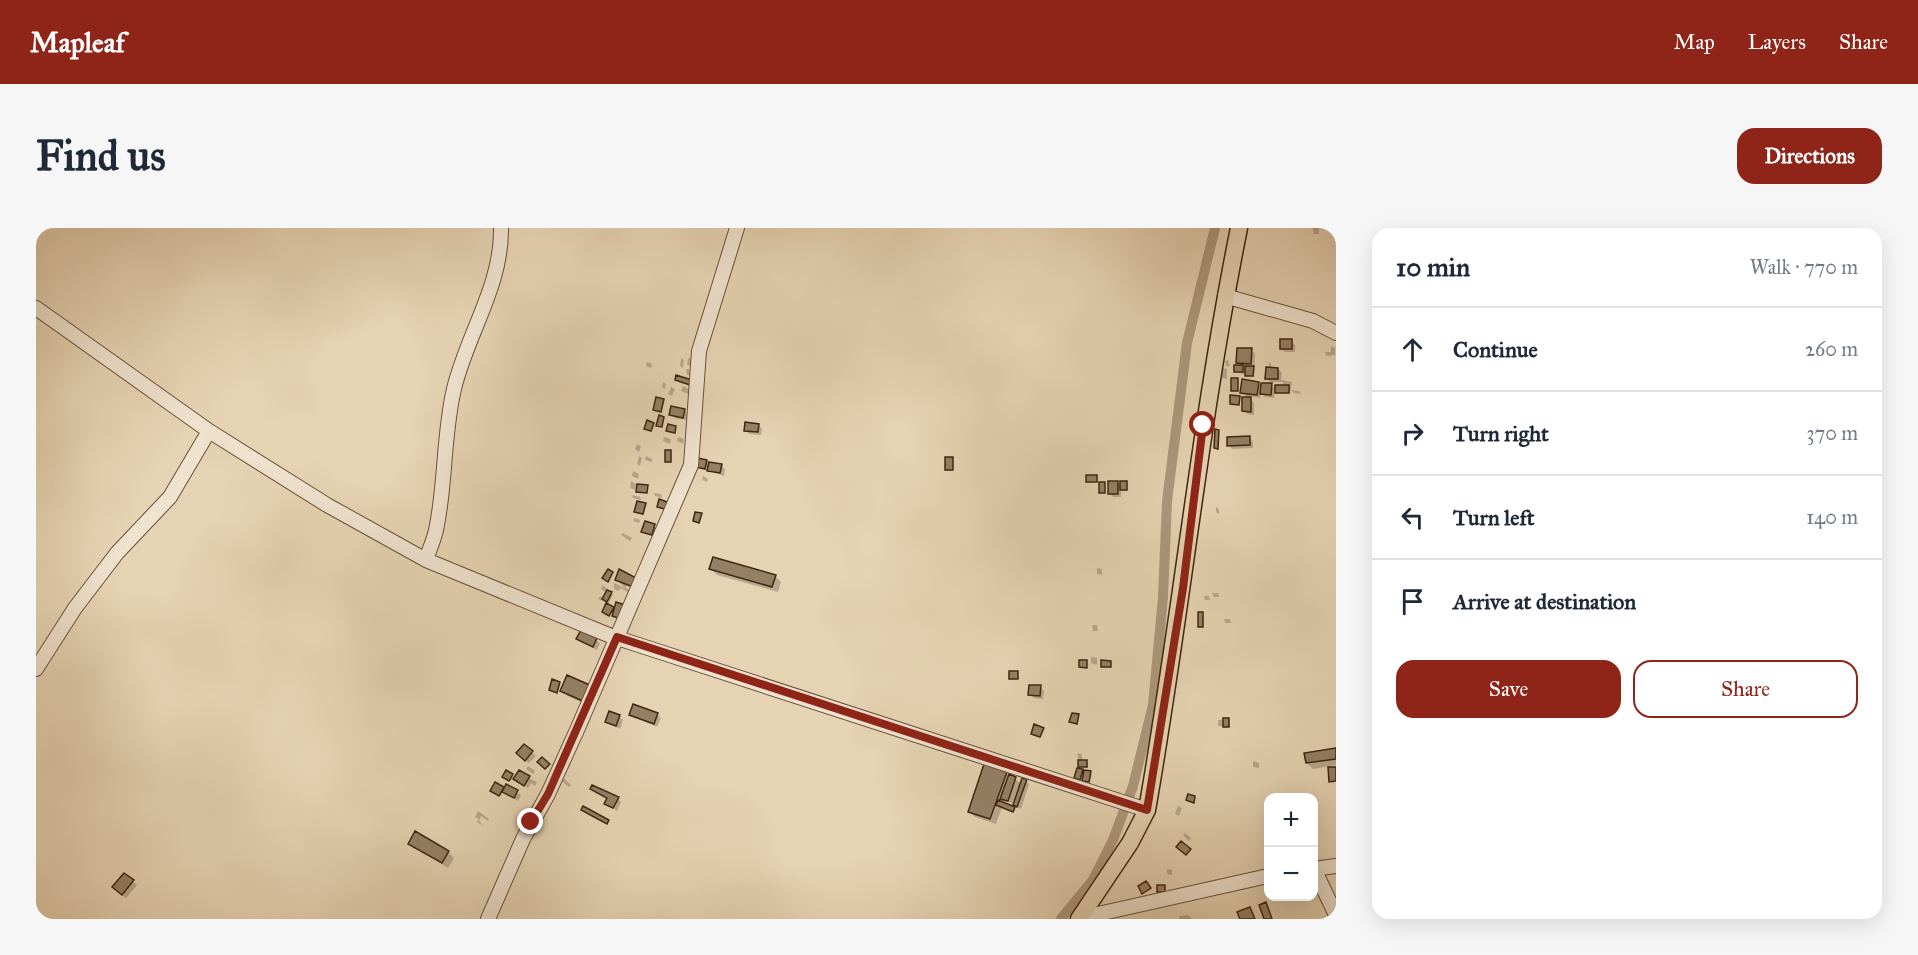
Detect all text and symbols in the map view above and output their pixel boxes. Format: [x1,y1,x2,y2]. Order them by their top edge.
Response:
text: Mapleaf [30,25,125,60]
text: Map [1674,29,1715,55]
text: Layers [1748,29,1806,55]
text: Share [1839,29,1888,55]
button: Directions [1737,128,1882,184]
text: Find us [36,130,166,182]
text: 10 min [1396,251,1470,283]
text: Walk · 770 m [1750,255,1858,279]
icon: ahead [1396,333,1429,366]
text: Continue [1453,336,1538,363]
text: 260 m [1805,337,1858,361]
route start [1189,411,1215,437]
icon: right [1396,417,1429,450]
text: Turn right [1453,420,1549,447]
text: 370 m [1807,421,1858,445]
icon: left [1396,501,1429,534]
text: Turn left [1453,504,1535,531]
text: 140 m [1806,505,1858,529]
icon: arrive [1396,585,1429,618]
text: Arrive at destination [1453,588,1636,615]
button: Save [1396,660,1621,718]
button: Share [1633,660,1858,718]
map controls [1264,793,1318,901]
button: + [1264,793,1318,847]
route end [517,808,543,834]
button: − [1264,847,1318,901]

